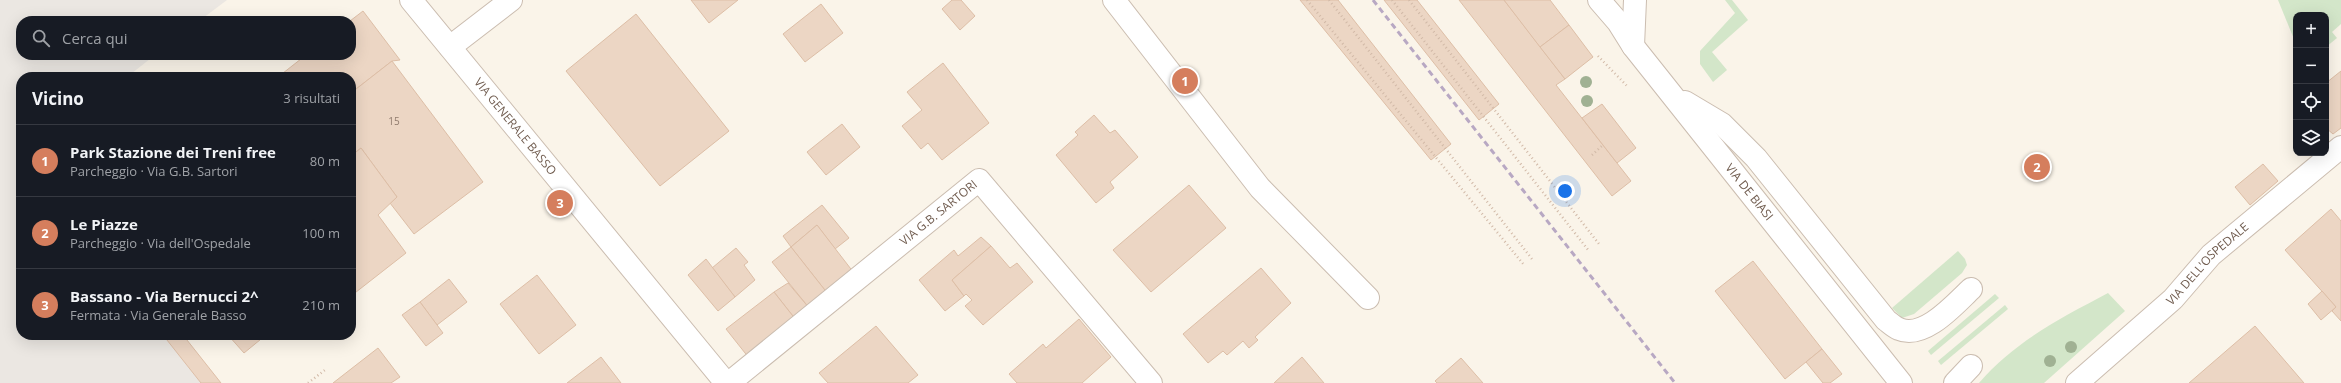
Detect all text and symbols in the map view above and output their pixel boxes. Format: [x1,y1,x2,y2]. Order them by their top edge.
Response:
map controls [2293,12,2329,156]
button: + [2293,12,2329,48]
search box [16,16,356,60]
icon: search [30,27,52,49]
text: Cerca qui [62,28,128,48]
button: − [2293,48,2329,84]
pin: 1 [1172,66,1198,96]
street label: VIA GENERALE BASSO [470,74,561,179]
button: locate [2293,84,2329,120]
text: Vicino [32,87,84,110]
text: 3 risultati [283,89,340,107]
house number: 15 [388,114,400,128]
button: layers [2293,120,2329,156]
text: Park Stazione dei Treni free [70,142,276,162]
text: 1 [41,152,49,170]
text: 80 m [310,152,340,170]
pin: 2 [2024,152,2050,182]
street label: VIA DE BIASI [1722,160,1778,224]
text: Parcheggio · Via G.B. Sartori [70,162,238,180]
street label: VIA G.B. SARTORI [896,176,981,249]
your location [1555,181,1575,201]
pin: 3 [547,188,573,218]
text: Le Piazze [70,214,138,234]
street label: VIA DELL'OSPEDALE [2163,218,2252,309]
text: 2 [41,224,49,242]
text: 100 m [302,224,340,242]
text: Parcheggio · Via dell'Ospedale [70,234,251,252]
text: Bassano - Via Bernucci 2^ [70,286,259,306]
text: 3 [41,296,49,314]
text: 210 m [302,296,340,314]
text: Fermata · Via Generale Basso [70,306,247,324]

